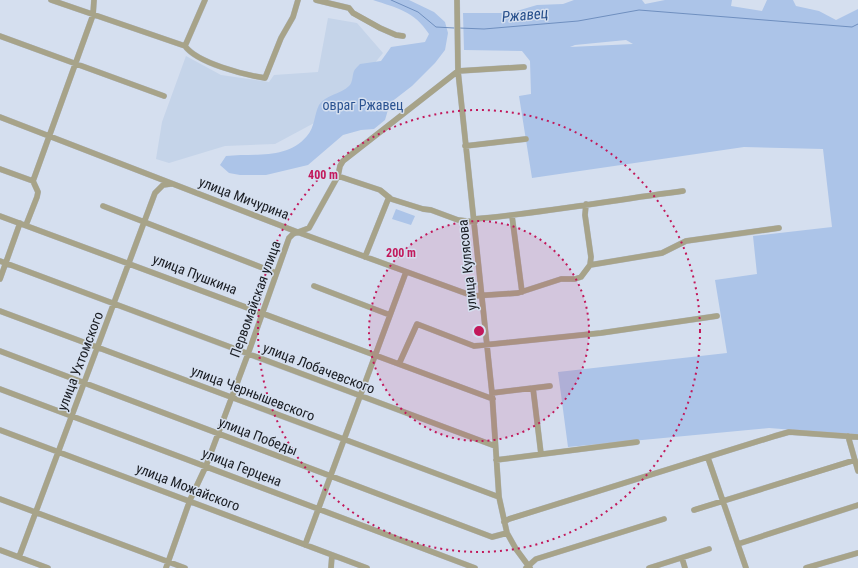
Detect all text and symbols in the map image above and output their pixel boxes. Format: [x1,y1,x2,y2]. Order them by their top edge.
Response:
water label: Ржавец [501,4,549,26]
park label: овраг Ржавец [323,97,403,113]
text: 400 m [308,168,338,182]
street label: улица Мичурина [197,173,291,223]
street label: улица Кулясова [454,219,480,311]
street label: Первомайская улица [226,239,284,359]
text: 200 m [386,246,416,260]
street label: улица Пушкина [151,251,239,297]
street label: улица Ухтомского [54,309,106,413]
centre of rings [472,324,486,338]
street label: улица Лобачевского [261,339,377,397]
street label: улица Чернышевского [189,362,317,424]
street label: улица Победы [216,414,300,458]
street label: улица Герцена [200,445,284,489]
street label: улица Можайского [134,460,242,514]

